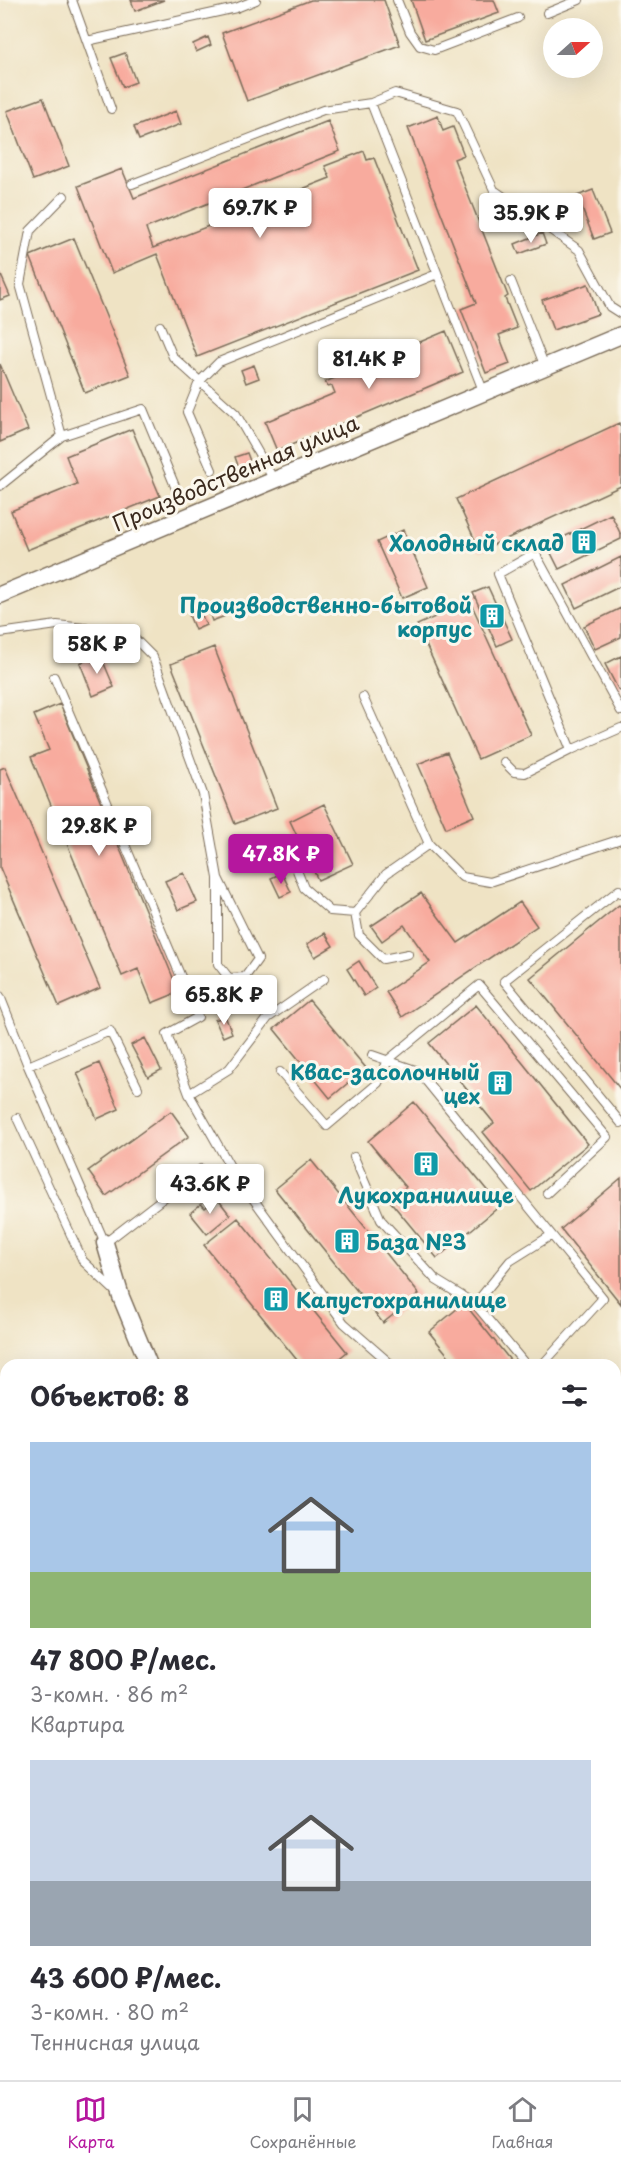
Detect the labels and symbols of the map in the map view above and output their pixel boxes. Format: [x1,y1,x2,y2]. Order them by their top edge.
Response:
north arrow [543,18,603,78]
pin: 69.7K ₽ [205,188,315,239]
pin: 35.9K ₽ [476,193,586,244]
pin: 81.4K ₽ [314,339,424,390]
street label: Производственная улица [107,405,364,538]
place label: Холодный склад [389,526,564,558]
building icon: Холодный склад [569,527,599,557]
place label: Производственно-бытовой корпус [180,588,472,644]
building icon: Производственно-бытовой корпус [477,601,507,631]
pin: 58K ₽ [55,624,139,675]
pin: 29.8K ₽ [44,806,154,857]
pin: 47.8K ₽ [226,834,336,885]
pin: 65.8K ₽ [169,975,279,1026]
place label: Квас-засолочный цех [290,1055,480,1111]
building icon: Квас-засолочный цех [485,1068,515,1098]
building icon: Лукохранилище [411,1149,441,1179]
pin: 43.6K ₽ [155,1164,265,1215]
place label: Лукохранилище [338,1178,514,1210]
place label: База №3 [366,1225,466,1257]
building icon: База №3 [332,1226,362,1256]
place label: Капустохранилище [296,1283,507,1315]
building icon: Капустохранилище [261,1284,291,1314]

